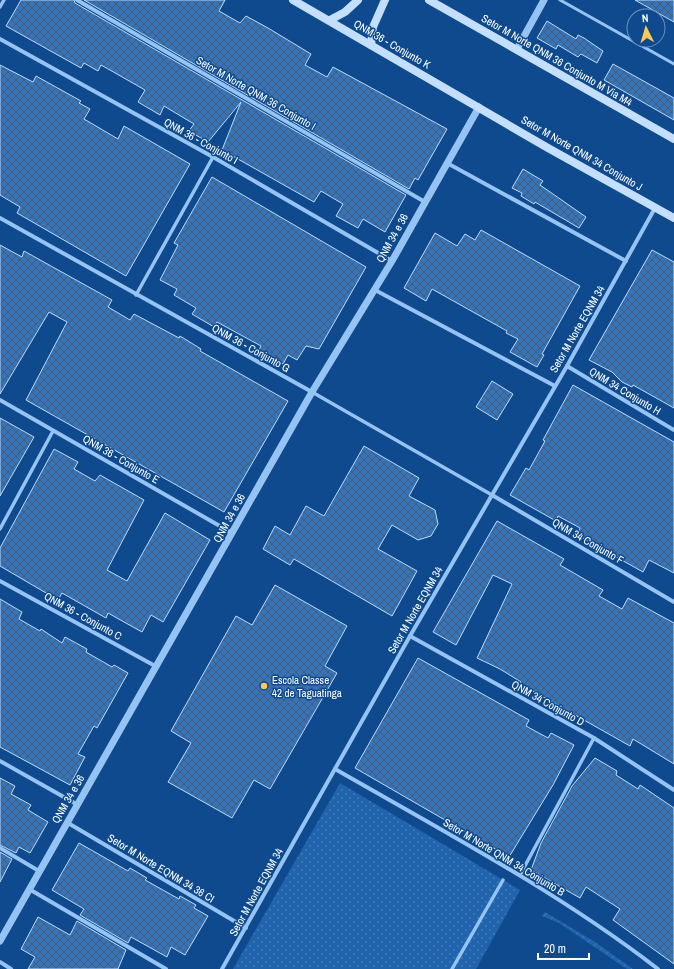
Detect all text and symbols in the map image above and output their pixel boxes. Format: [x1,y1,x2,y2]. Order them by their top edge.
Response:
north arrow [626,8,666,48]
street label: Setor M Norte QNM 36 Conjunto M Via M4 [479,11,635,109]
text: N [641,11,649,25]
street label: QNM 36 - Conjunto K [351,16,433,72]
street label: Setor M Norte QNM 36 Conjunto I [194,53,318,133]
street label: Setor M Norte QNM 34 Conjunto J [519,112,645,194]
street label: QNM 36 - Conjunto I [161,115,241,167]
street label: QNM 34 e 36 [373,211,411,265]
street label: Setor M Norte EQNM 34 [546,283,608,375]
street label: QNM 36 - Conjunto G [209,321,293,375]
street label: QNM 34 Conjunto H [587,364,663,418]
street label: QNM 36 - Conjunto E [80,431,162,487]
street label: QNM 34 e 36 [210,491,248,545]
street label: QNM 34 Conjunto F [550,515,627,567]
street label: Setor M Norte EQNM 34 [384,564,446,656]
street label: QNM 36 - Conjunto C [42,589,125,643]
place label: Escola Classe 42 de Taguatinga [272,673,342,700]
street label: QNM 34 Conjunto D [509,677,587,729]
marker: Escola Classe 42 de Taguatinga [259,681,269,691]
street label: QNM 34 e 36 [49,772,87,826]
street label: Setor M Norte QNM 34 Conjunto B [441,815,567,899]
street label: Setor M Norte EQNM 34 36 CI [105,830,217,906]
street label: Setor M Norte EQNM 34 [226,846,286,938]
scale bar [538,935,589,961]
text: 20 m [544,941,566,957]

